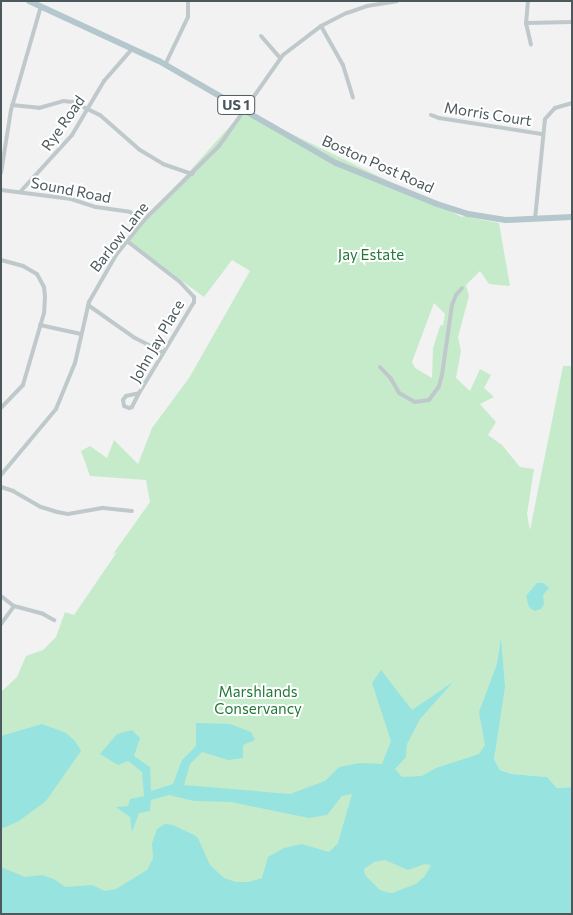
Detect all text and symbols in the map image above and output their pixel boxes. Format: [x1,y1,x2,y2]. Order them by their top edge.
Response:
street label: Rye Road [37,92,89,154]
road number: US 1 [216,94,256,116]
street label: Morris Court [443,98,533,130]
street label: Boston Post Road [319,131,437,197]
street label: Sound Road [29,173,113,207]
street label: Barlow Lane [86,198,152,276]
park label: Jay Estate [338,246,404,264]
street label: John Jay Place [126,296,188,386]
park label: Marshlands Conservancy [214,682,302,717]

